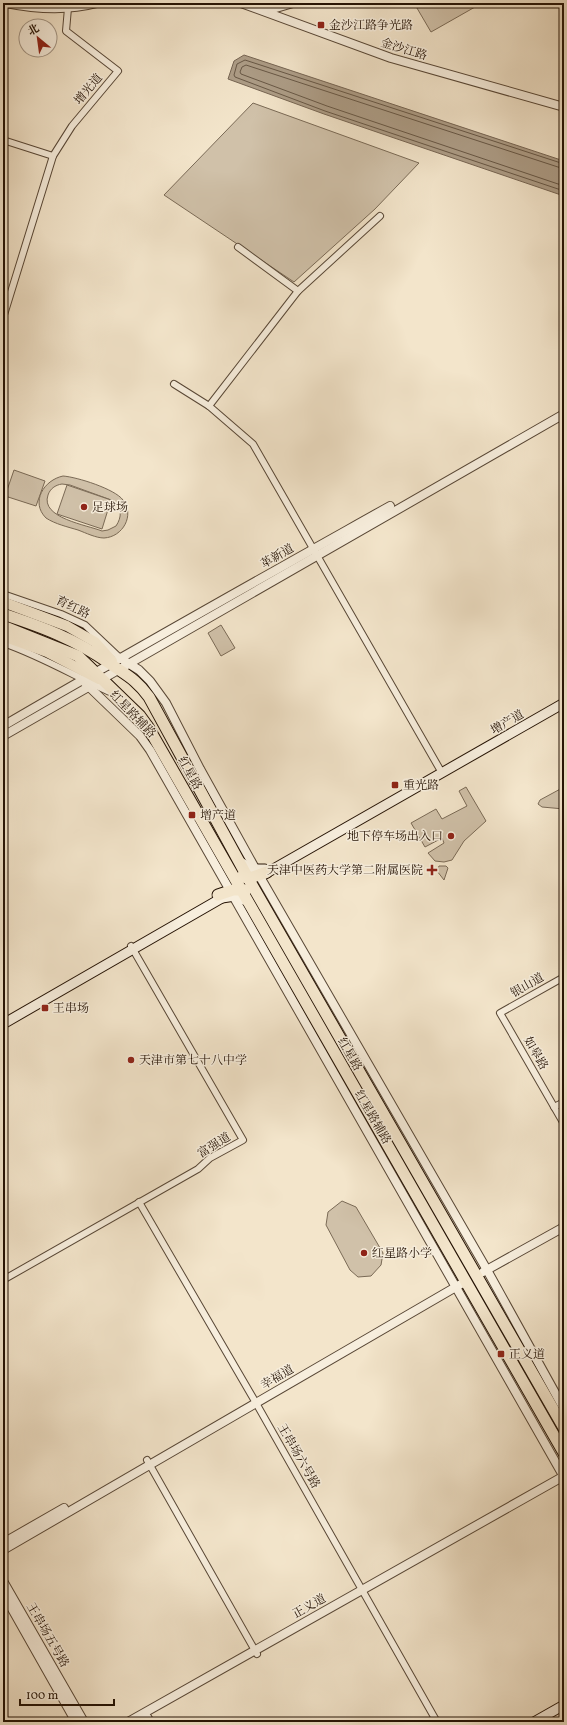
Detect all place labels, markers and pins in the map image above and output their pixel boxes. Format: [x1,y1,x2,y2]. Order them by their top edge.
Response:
place label: 金沙江路争光路 [329,18,413,34]
marker: 金沙江路争光路 [316,20,326,30]
place label: 足球场 [92,500,128,516]
marker: 足球场 [79,502,89,512]
place label: 重光路 [403,778,439,794]
marker: 重光路 [390,780,400,790]
place label: 增产道 [200,808,236,824]
marker: 增产道 [187,810,197,820]
place label: 地下停车场出入口 [347,829,443,845]
marker: 地下停车场出入口 [446,831,456,841]
place label: 天津中医药大学第二附属医院 [267,863,423,879]
marker: 天津中医药大学第二附属医院 [426,864,438,876]
place label: 王串场 [53,1001,89,1017]
marker: 王串场 [40,1003,50,1013]
place label: 天津市第七十八中学 [139,1053,247,1069]
marker: 天津市第七十八中学 [126,1055,136,1065]
place label: 红星路小学 [372,1246,432,1262]
marker: 红星路小学 [359,1248,369,1258]
place label: 正义道 [509,1347,545,1363]
marker: 正义道 [496,1349,506,1359]

